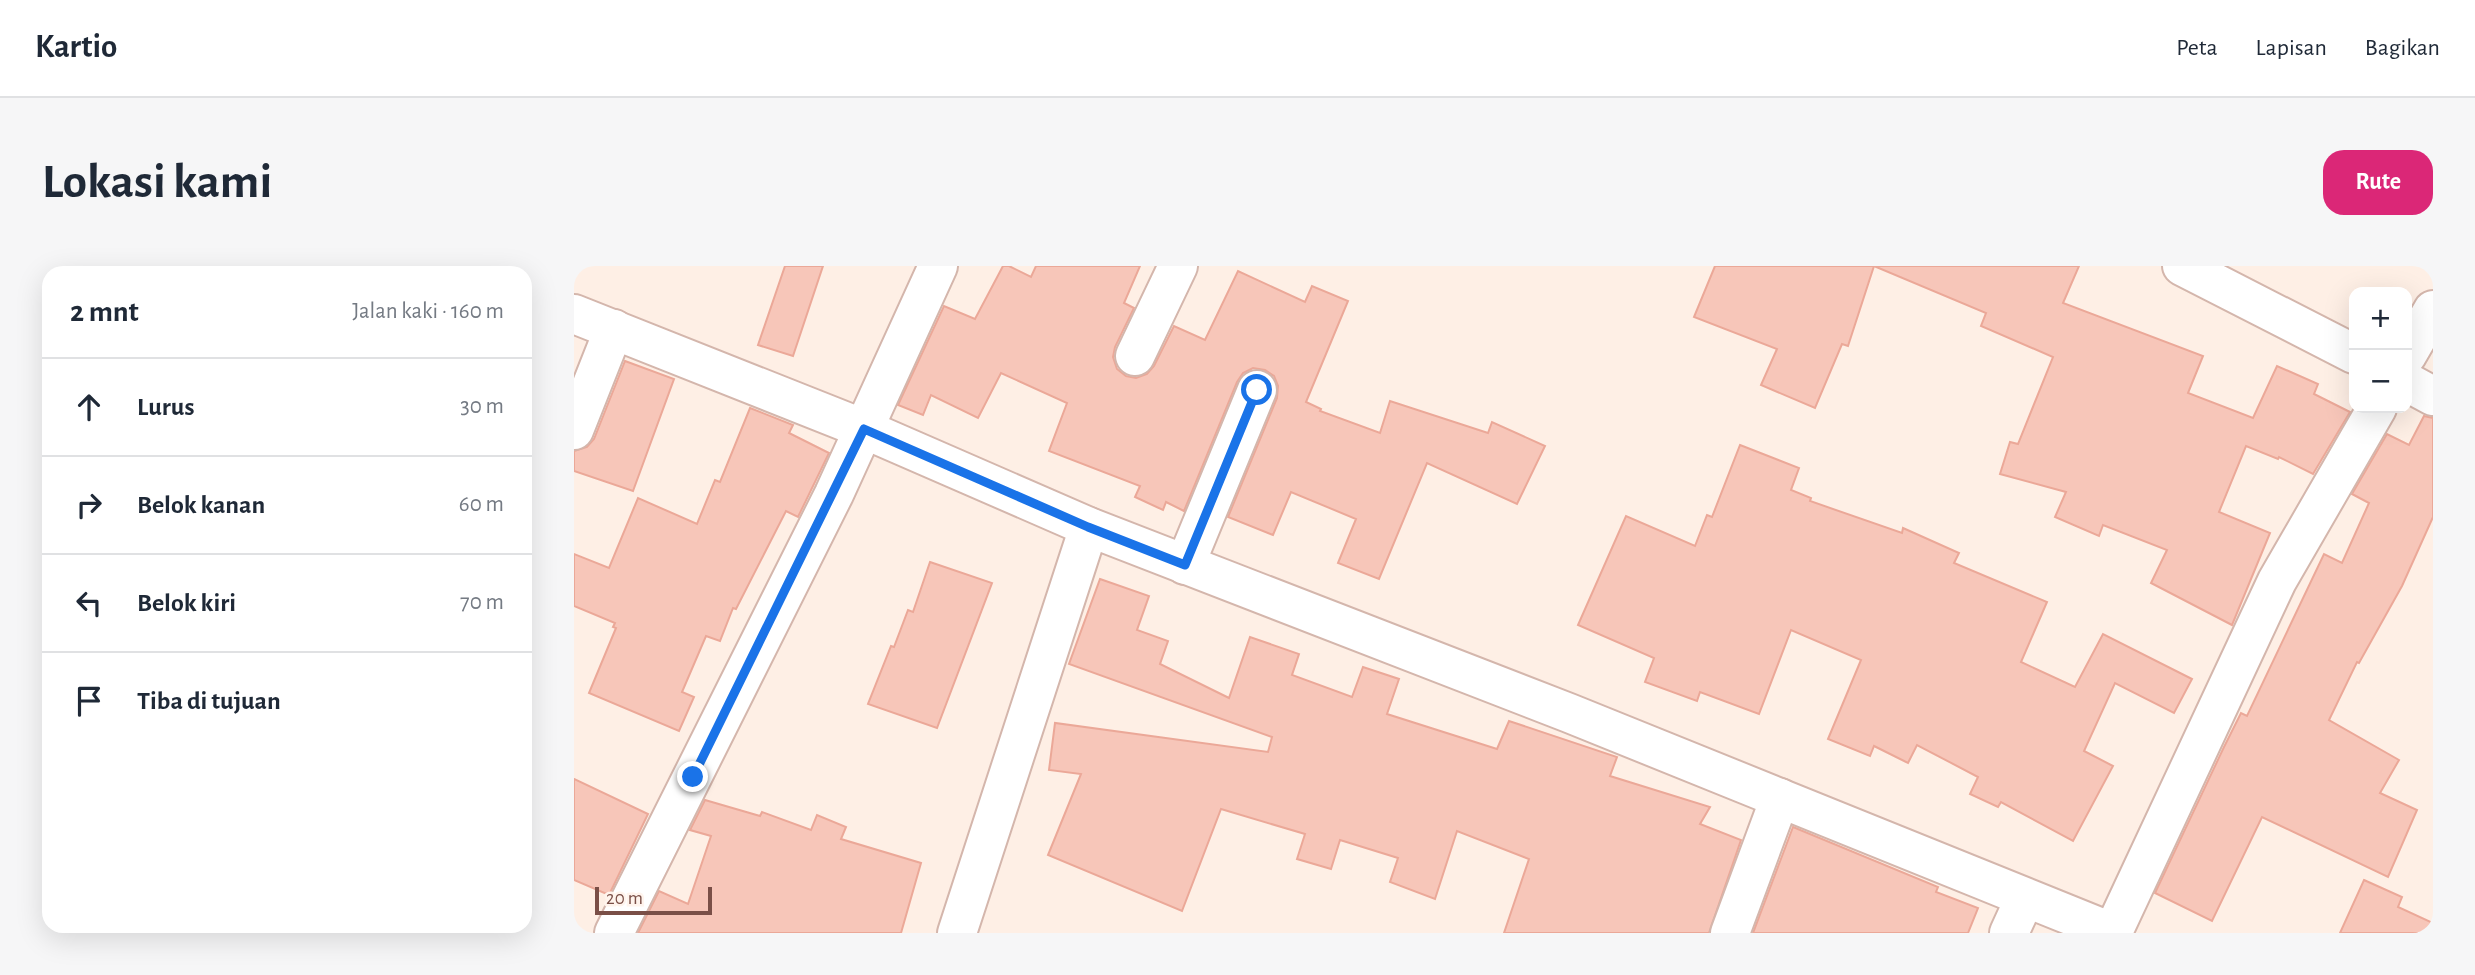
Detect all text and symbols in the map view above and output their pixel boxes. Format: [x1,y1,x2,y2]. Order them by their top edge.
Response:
text: Kartio [35,31,117,64]
text: Peta [2176,36,2218,60]
text: Lapisan [2256,36,2327,60]
text: Bagikan [2365,36,2440,60]
button: Rute [2323,150,2433,215]
text: Lokasi kami [42,158,272,207]
map controls [2349,287,2412,413]
button: + [2349,287,2412,350]
text: 2 mnt [70,297,139,327]
text: Jalan kaki · 160 m [352,300,504,323]
button: − [2349,350,2412,413]
route start [1241,374,1272,405]
icon: ahead [70,388,108,426]
text: Lurus [137,394,194,420]
text: 30 m [460,395,504,418]
icon: right [70,486,108,524]
text: Belok kanan [137,492,265,518]
text: 60 m [459,493,504,516]
icon: left [70,584,108,622]
text: Belok kiri [137,590,236,616]
text: 70 m [460,591,504,614]
icon: arrive [70,682,108,720]
text: Tiba di tujuan [137,688,281,714]
route end [677,761,708,792]
scale bar [595,884,712,916]
text: 20 m [606,889,643,908]

